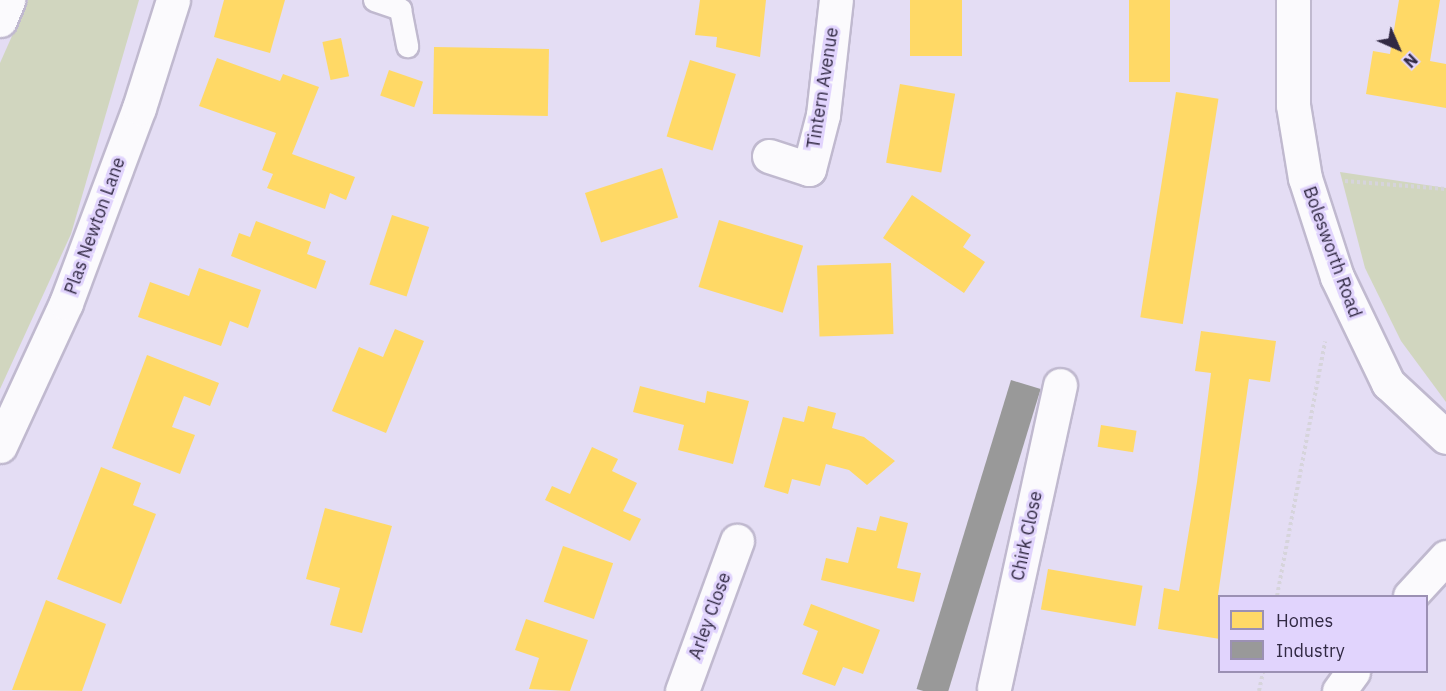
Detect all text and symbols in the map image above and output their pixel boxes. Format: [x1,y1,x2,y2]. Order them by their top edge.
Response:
north arrow [1368,18,1428,78]
street label: Tintern Avenue [803,26,843,150]
text: N [1400,50,1422,72]
street label: Plas Newton Lane [60,155,130,297]
street label: Bolesworth Road [1298,184,1366,320]
street label: Chirk Close [1007,489,1047,583]
street label: Arley Close [684,570,736,662]
legend [1218,595,1428,673]
text: Homes [1276,609,1333,632]
text: Industry [1276,639,1345,662]

